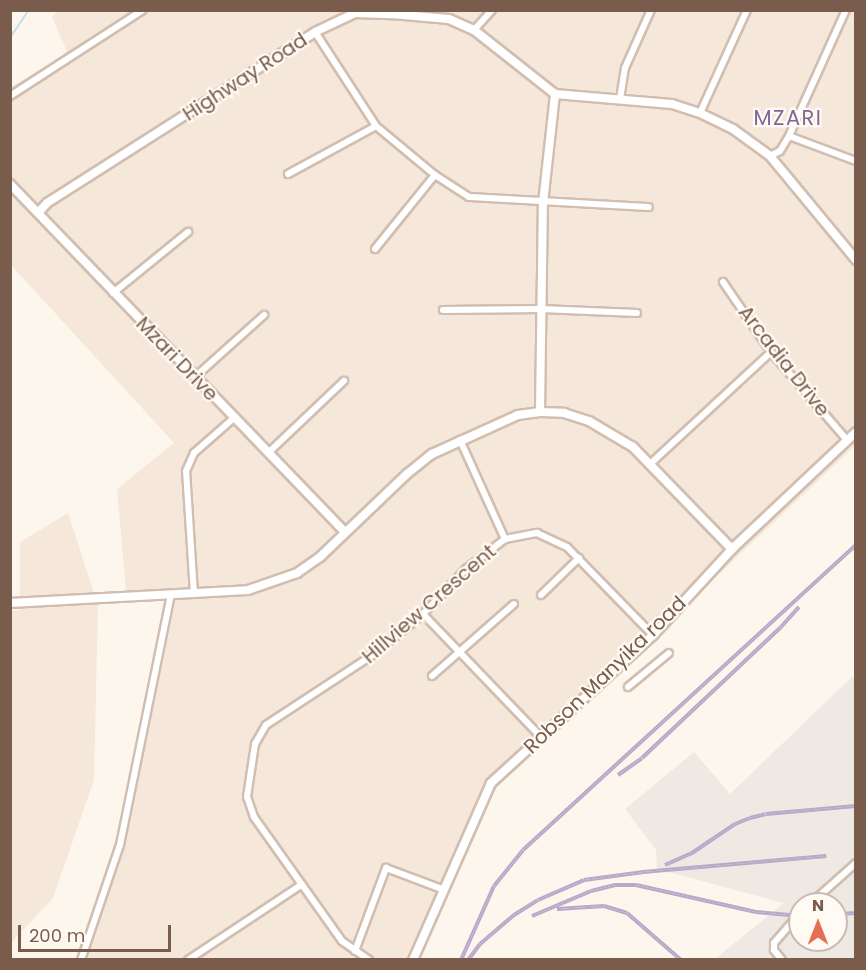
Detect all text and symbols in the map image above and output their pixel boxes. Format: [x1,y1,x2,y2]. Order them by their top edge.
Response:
street label: Highway Road [178,28,312,126]
district label: MZARI [753,105,823,131]
street label: Arcadia Drive [733,301,835,421]
street label: Mzari Drive [131,312,223,406]
street label: Hillview Crescent [357,539,501,669]
street label: Robson Manyika road [519,591,691,759]
north arrow [788,892,848,952]
text: N [812,894,824,917]
scale bar [21,913,174,951]
text: 200 m [29,923,85,948]

